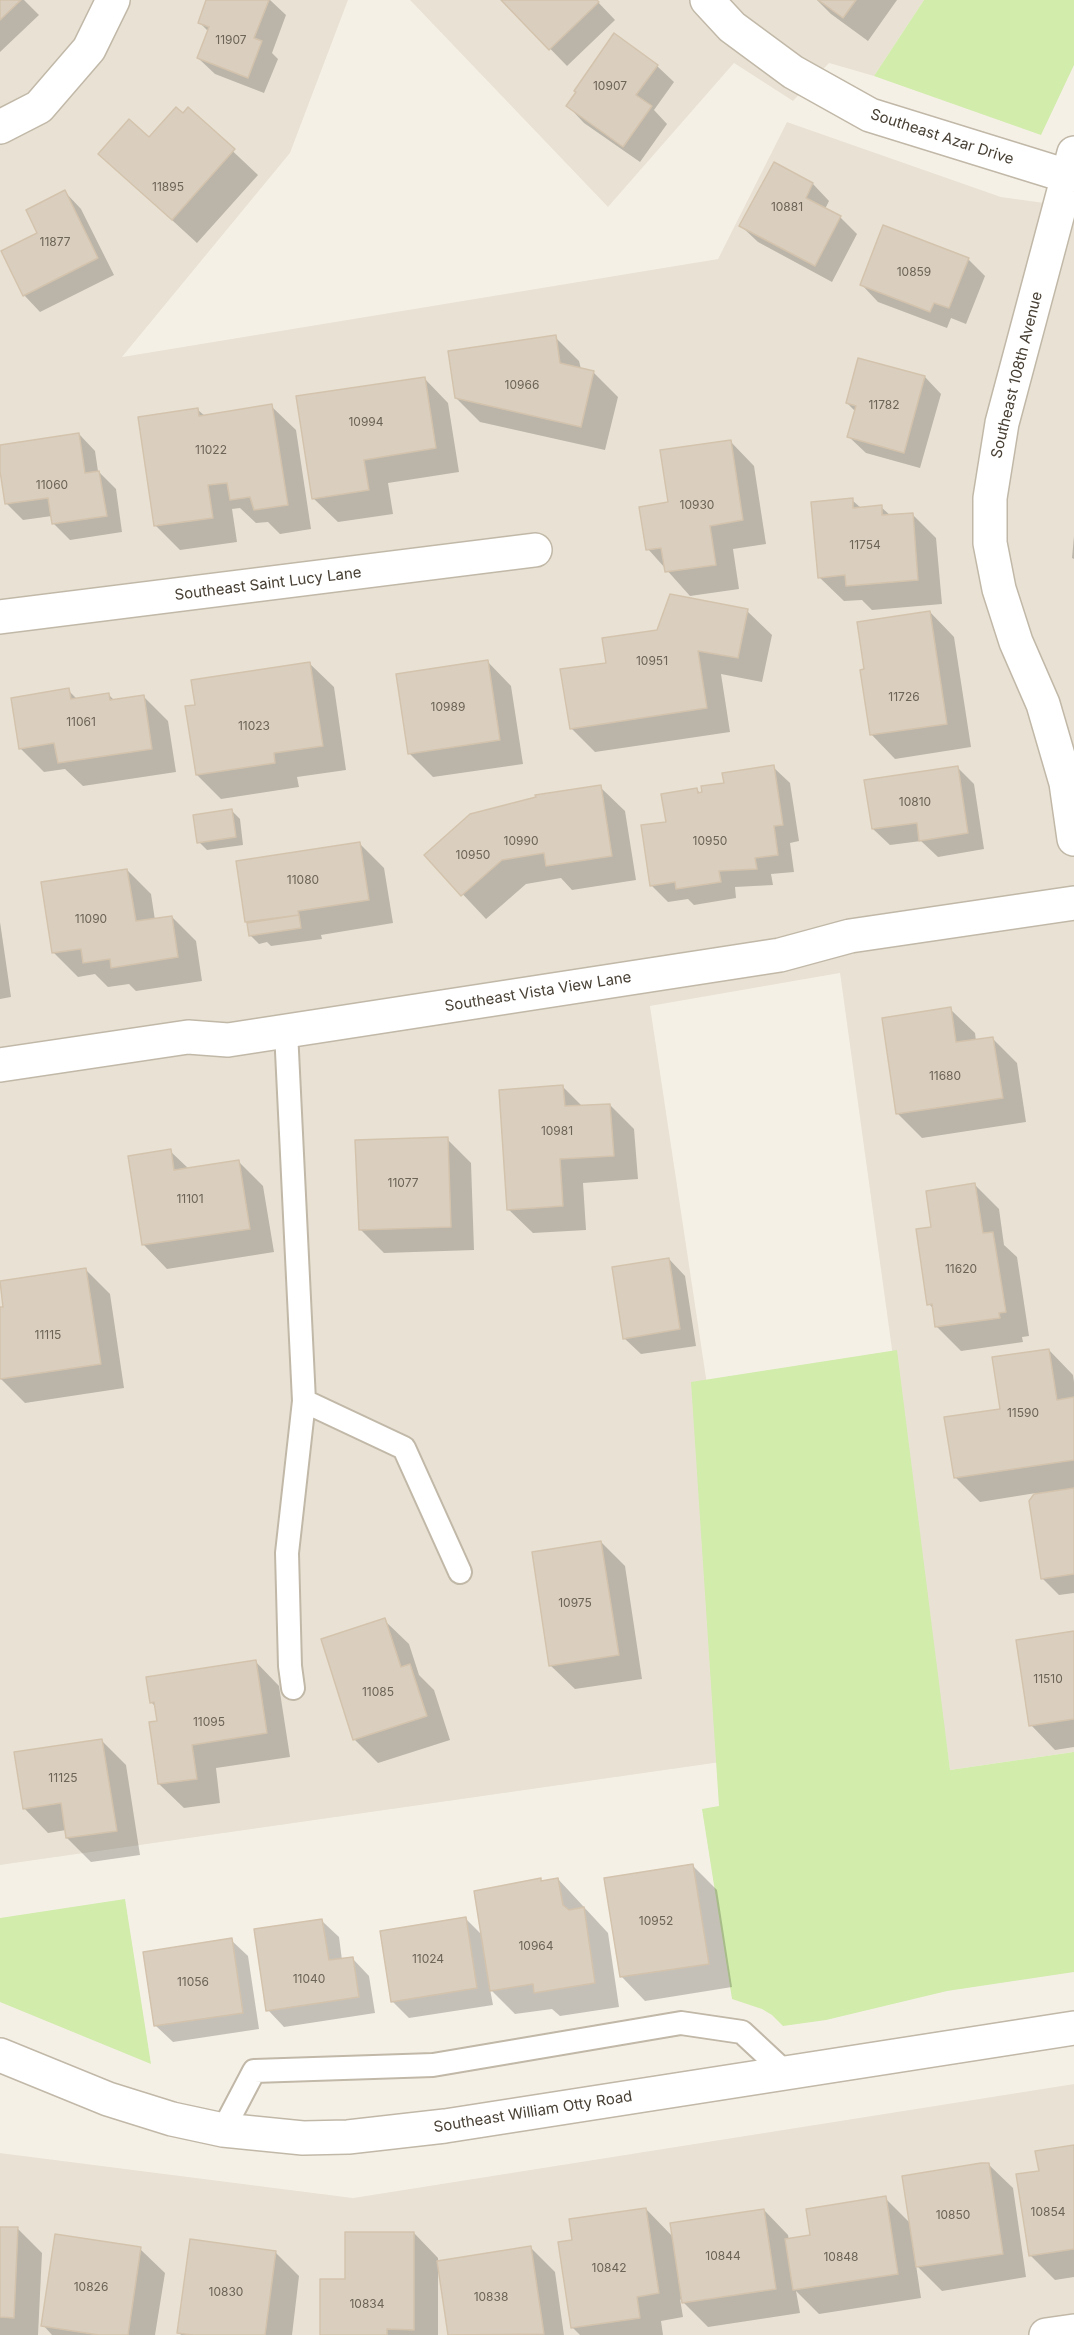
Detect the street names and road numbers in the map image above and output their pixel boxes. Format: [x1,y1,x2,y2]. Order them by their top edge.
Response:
street label: Southeast Azar Drive [868,105,1016,169]
street label: Southeast 108th Avenue [988,290,1046,460]
street label: Southeast Saint Lucy Lane [174,564,362,604]
street label: Southeast Vista View Lane [443,968,633,1016]
street label: Southeast William Otty Road [432,2087,634,2137]

